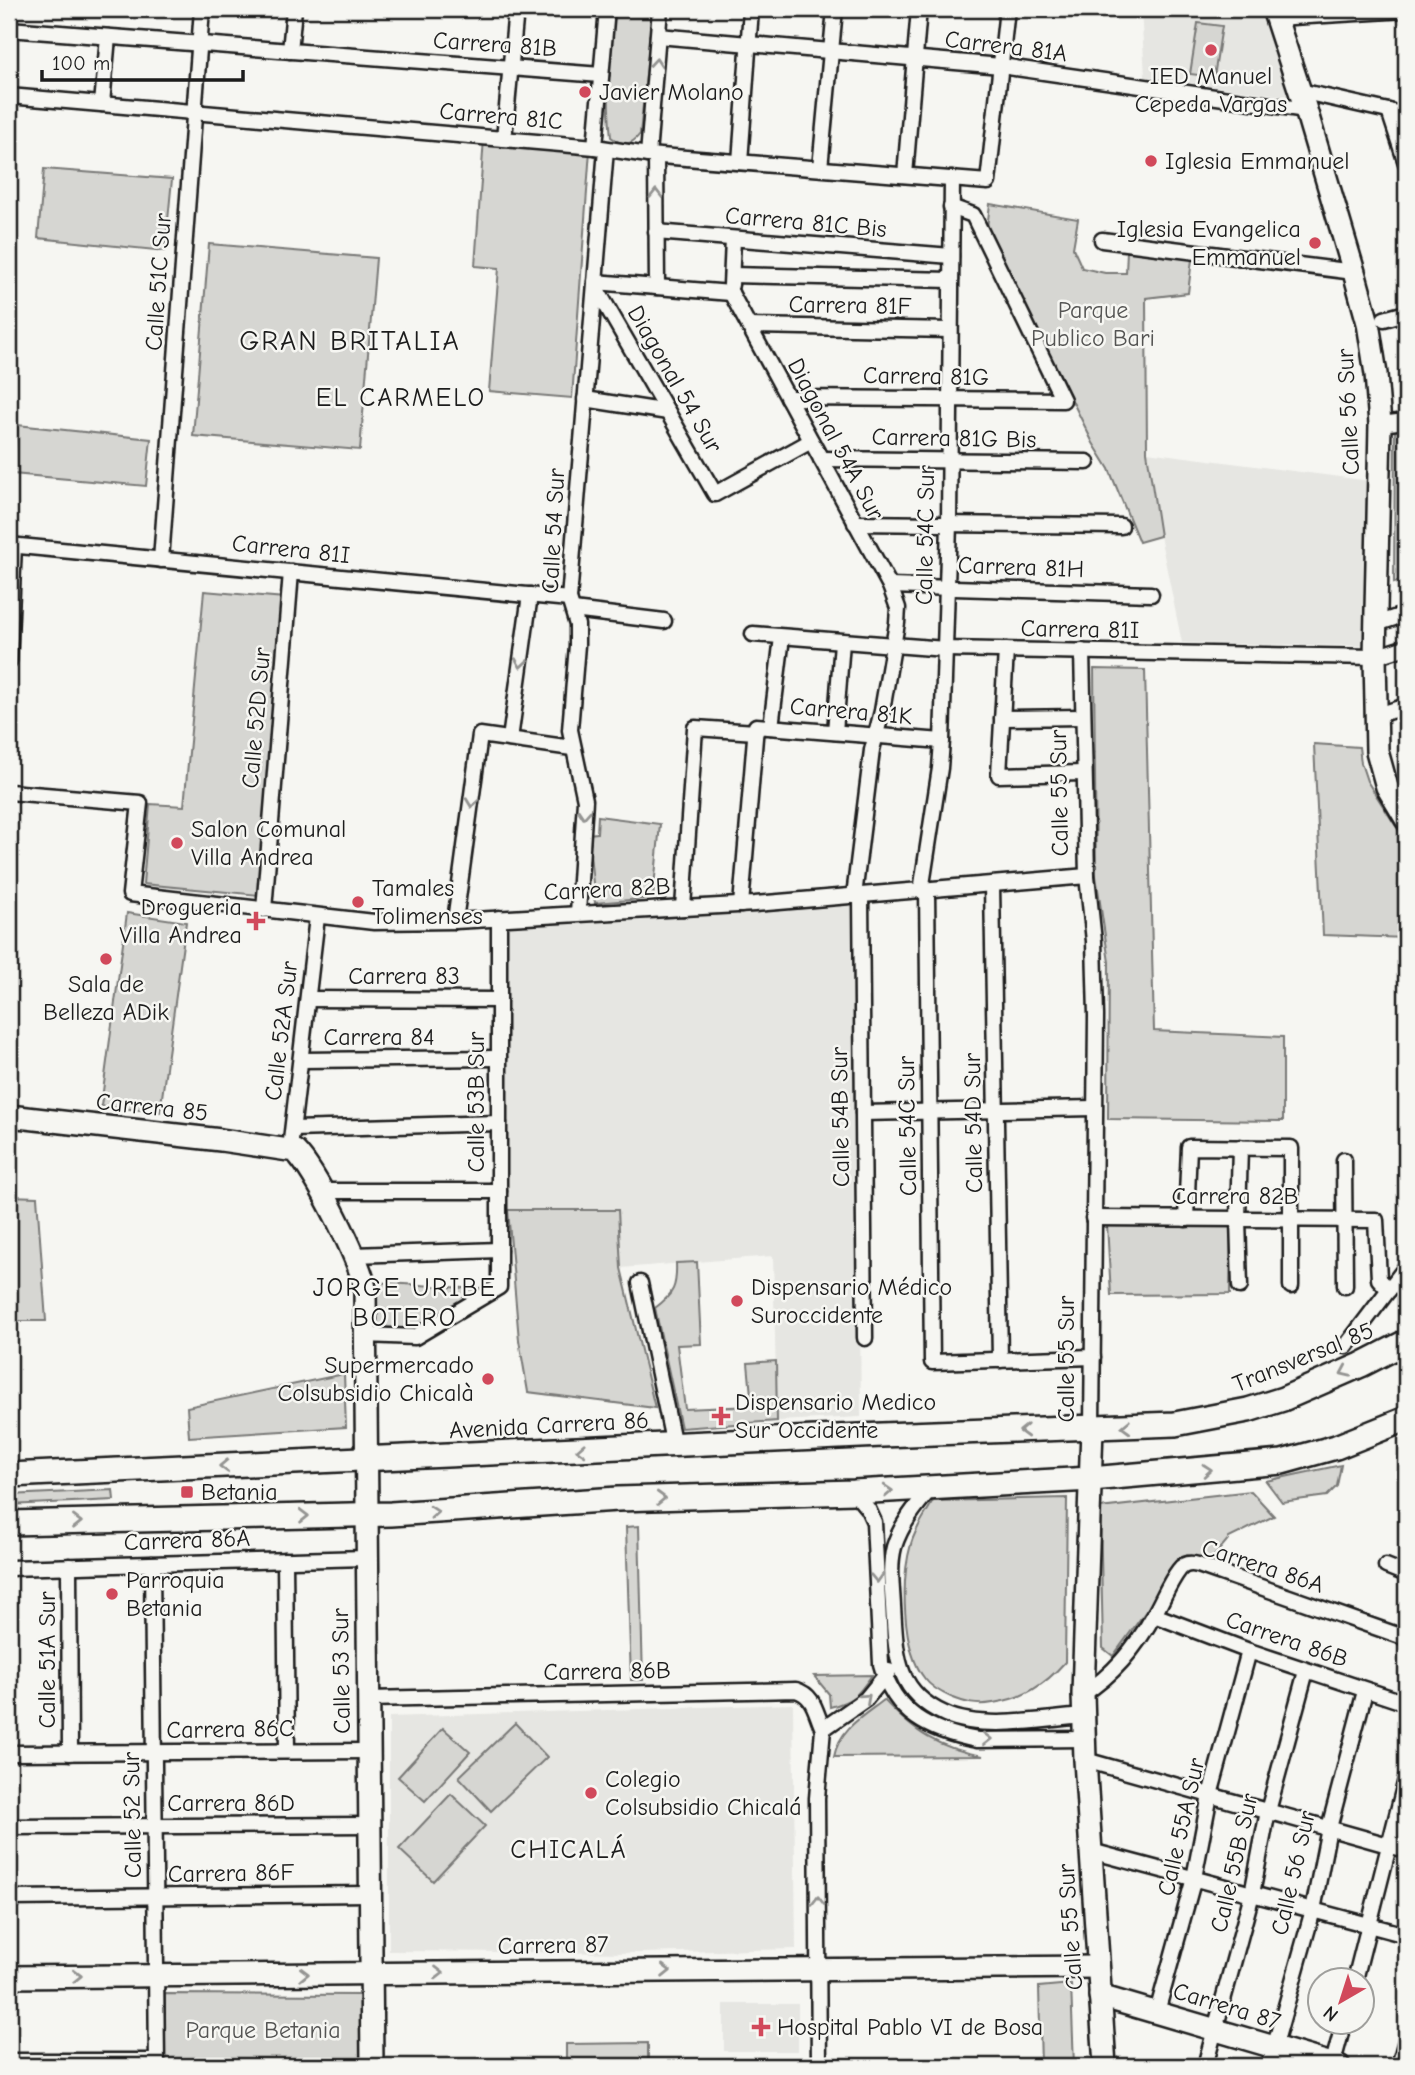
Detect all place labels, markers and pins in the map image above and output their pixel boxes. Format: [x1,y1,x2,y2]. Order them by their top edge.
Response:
marker: IED Manuel Cepeda Vargas [1203,42,1219,58]
place label: IED Manuel Cepeda Vargas [1135,62,1287,118]
place label: Javier Molano [599,78,744,106]
marker: Javier Molano [577,84,593,100]
place label: Iglesia Emmanuel [1165,147,1350,175]
marker: Iglesia Emmanuel [1143,153,1159,169]
place label: Iglesia Evangelica Emmanuel [1117,215,1301,271]
marker: Iglesia Evangelica Emmanuel [1307,235,1323,251]
place label: Salon Comunal Villa Andrea [191,815,346,871]
marker: Salon Comunal Villa Andrea [169,835,185,851]
place label: Tamales Tolimenses [372,874,483,930]
place label: Drogueria Villa Andrea [119,893,242,949]
marker: Tamales Tolimenses [350,894,366,910]
marker: Drogueria Villa Andrea [248,913,264,929]
marker: Sala de Belleza ADik [98,951,114,967]
place label: Sala de Belleza ADik [43,970,169,1026]
place label: Dispensario Médico Suroccidente [751,1273,952,1329]
marker: Dispensario Médico Suroccidente [729,1293,745,1309]
place label: Supermercado Colsubsidio Chicalà [277,1351,474,1407]
marker: Supermercado Colsubsidio Chicalà [480,1371,496,1387]
place label: Dispensario Medico Sur Occidente [735,1388,936,1444]
marker: Dispensario Medico Sur Occidente [713,1408,729,1424]
place label: Betania [201,1478,278,1506]
marker: Betania [179,1484,195,1500]
place label: Parroquia Betania [126,1566,225,1622]
marker: Parroquia Betania [104,1586,120,1602]
place label: Colegio Colsubsidio Chicalá [605,1765,802,1821]
marker: Colegio Colsubsidio Chicalá [583,1785,599,1801]
place label: Hospital Pablo VI de Bosa [777,2013,1043,2041]
marker: Hospital Pablo VI de Bosa [751,2017,771,2037]

